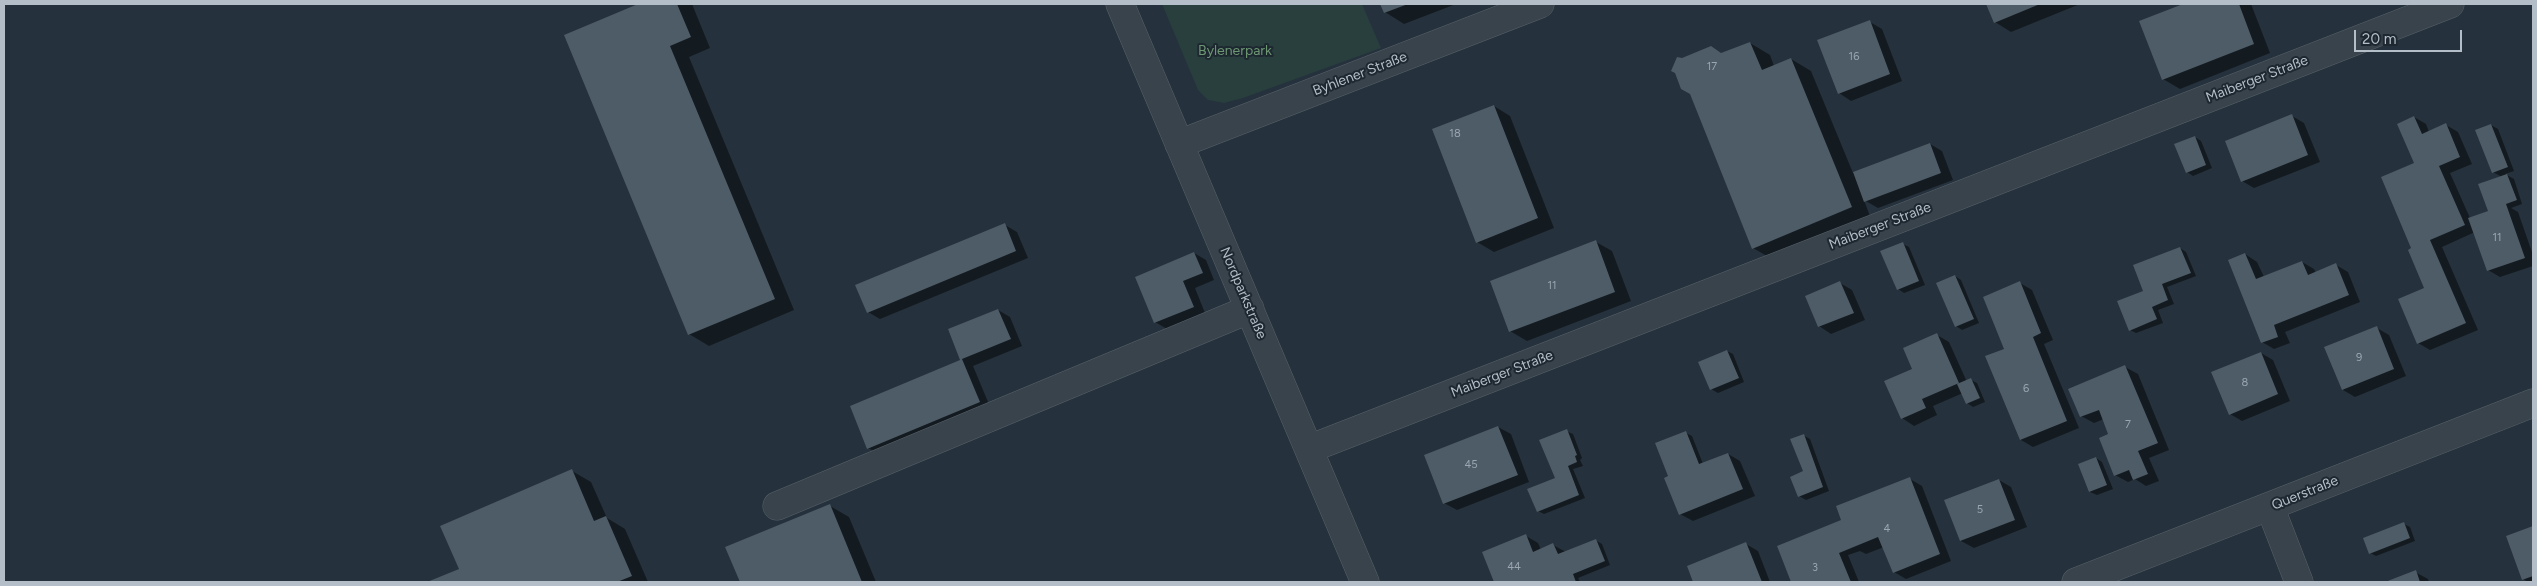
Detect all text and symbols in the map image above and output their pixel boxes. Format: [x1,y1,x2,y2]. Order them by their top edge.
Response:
scale bar [2357,20,2464,52]
text: 20 m [2362,30,2396,48]
park label: Bylenerpark [1198,43,1272,59]
street label: Byhlener Straße [1311,48,1409,100]
house number: 16 [1849,50,1859,64]
street label: Maiberger Straße [2203,52,2311,106]
house number: 17 [1707,60,1717,74]
house number: 18 [1449,127,1461,141]
street label: Maiberger Straße [1826,199,1934,253]
house number: 11 [2492,231,2502,245]
street label: Nordparkstraße [1216,245,1270,341]
house number: 11 [1547,279,1557,293]
street label: Maiberger Straße [1448,347,1556,401]
house number: 9 [2356,351,2362,365]
house number: 8 [2242,376,2248,390]
house number: 6 [2023,382,2029,396]
house number: 7 [2125,418,2131,432]
house number: 45 [1464,458,1478,472]
street label: Querstraße [2269,472,2341,514]
house number: 5 [1977,503,1983,517]
house number: 4 [1884,522,1890,536]
house number: 44 [1507,560,1521,574]
house number: 3 [1812,561,1818,575]

